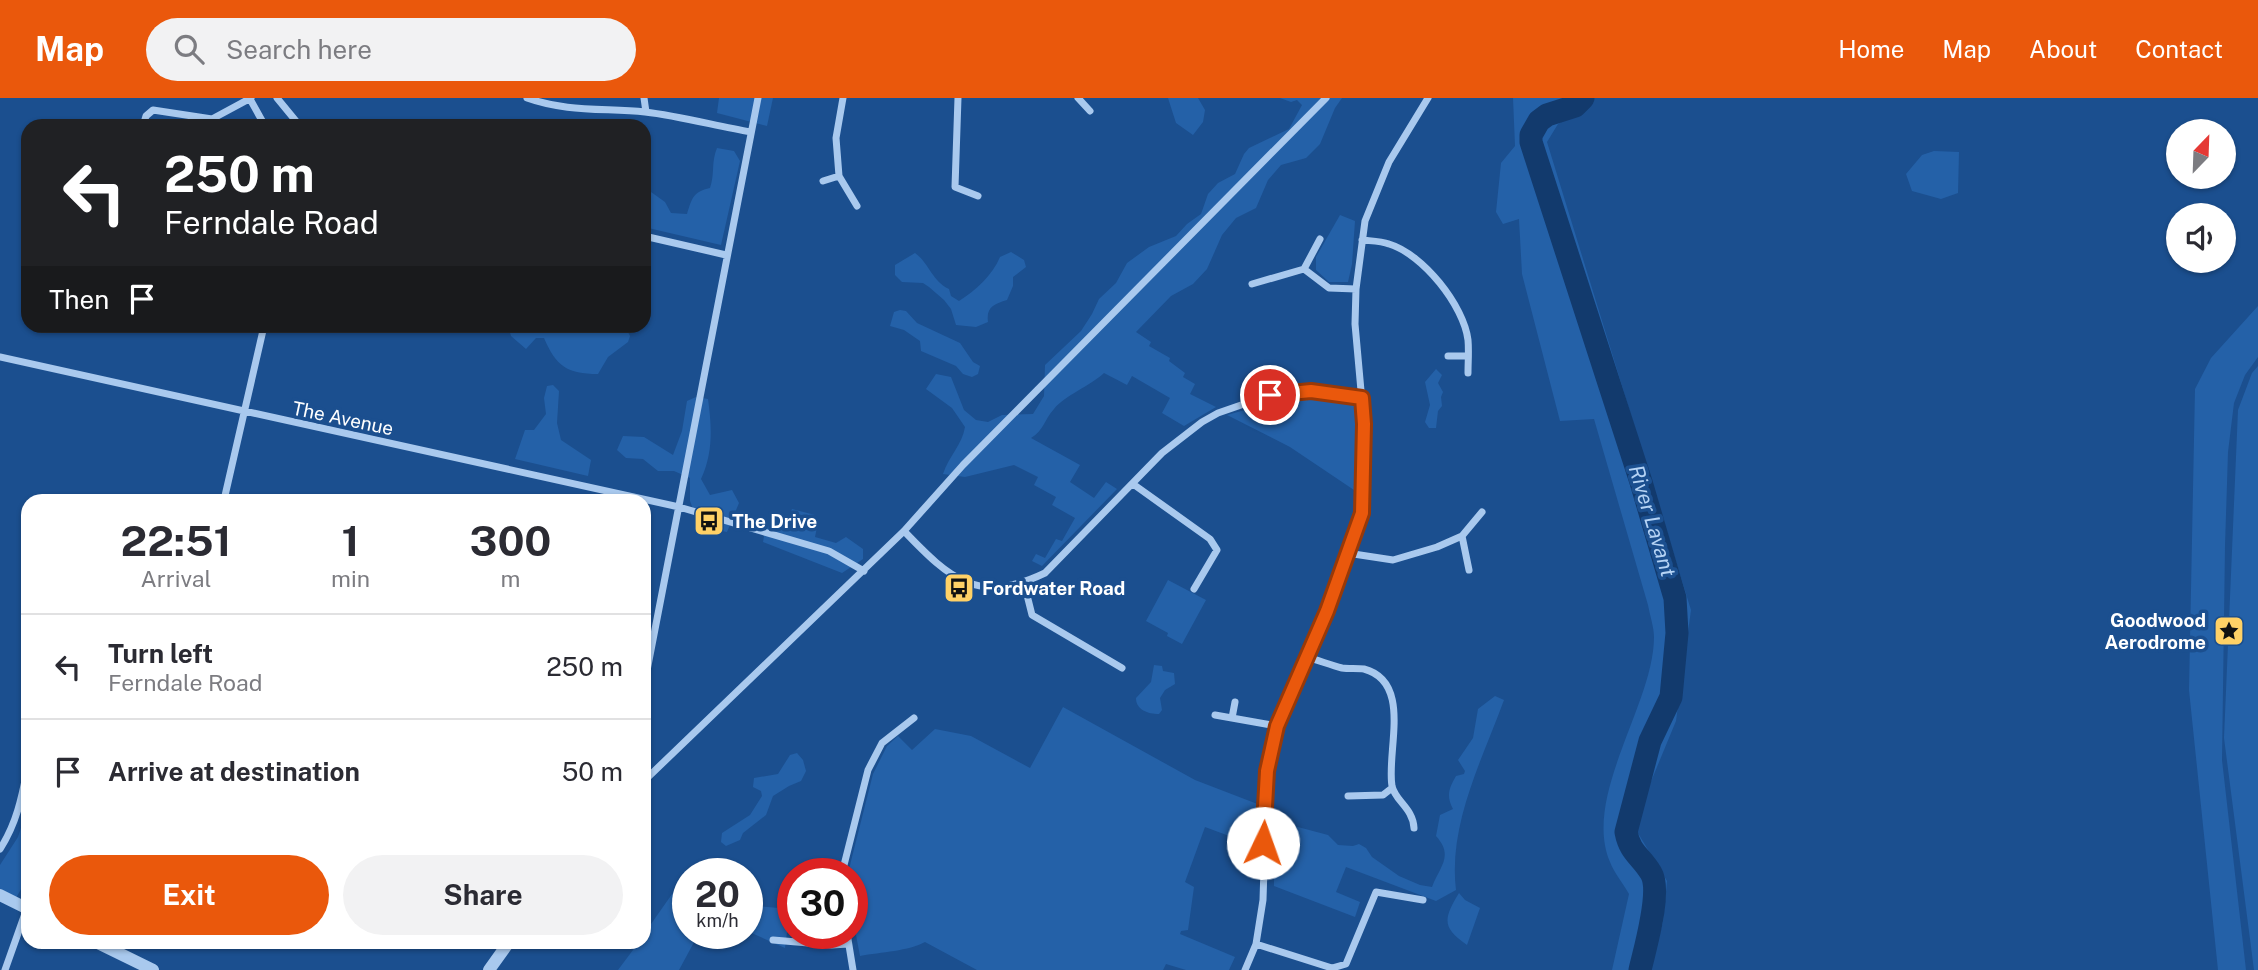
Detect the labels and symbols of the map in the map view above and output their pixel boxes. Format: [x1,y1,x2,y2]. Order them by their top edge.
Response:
north arrow [2166,119,2236,189]
pin [1240,365,1300,425]
street label: The Avenue [290,397,396,439]
water label: River Lavant [1624,462,1681,580]
bus stop icon: The Drive [692,504,726,538]
place label: The Drive [732,510,817,532]
bus stop icon: Fordwater Road [942,571,976,605]
place label: Fordwater Road [982,577,1125,599]
place label: Goodwood Aerodrome [2104,609,2206,653]
place icon: Goodwood Aerodrome [2212,614,2246,648]
position arrow [1226,806,1300,880]
speed limit sign: 30 [777,858,868,949]

